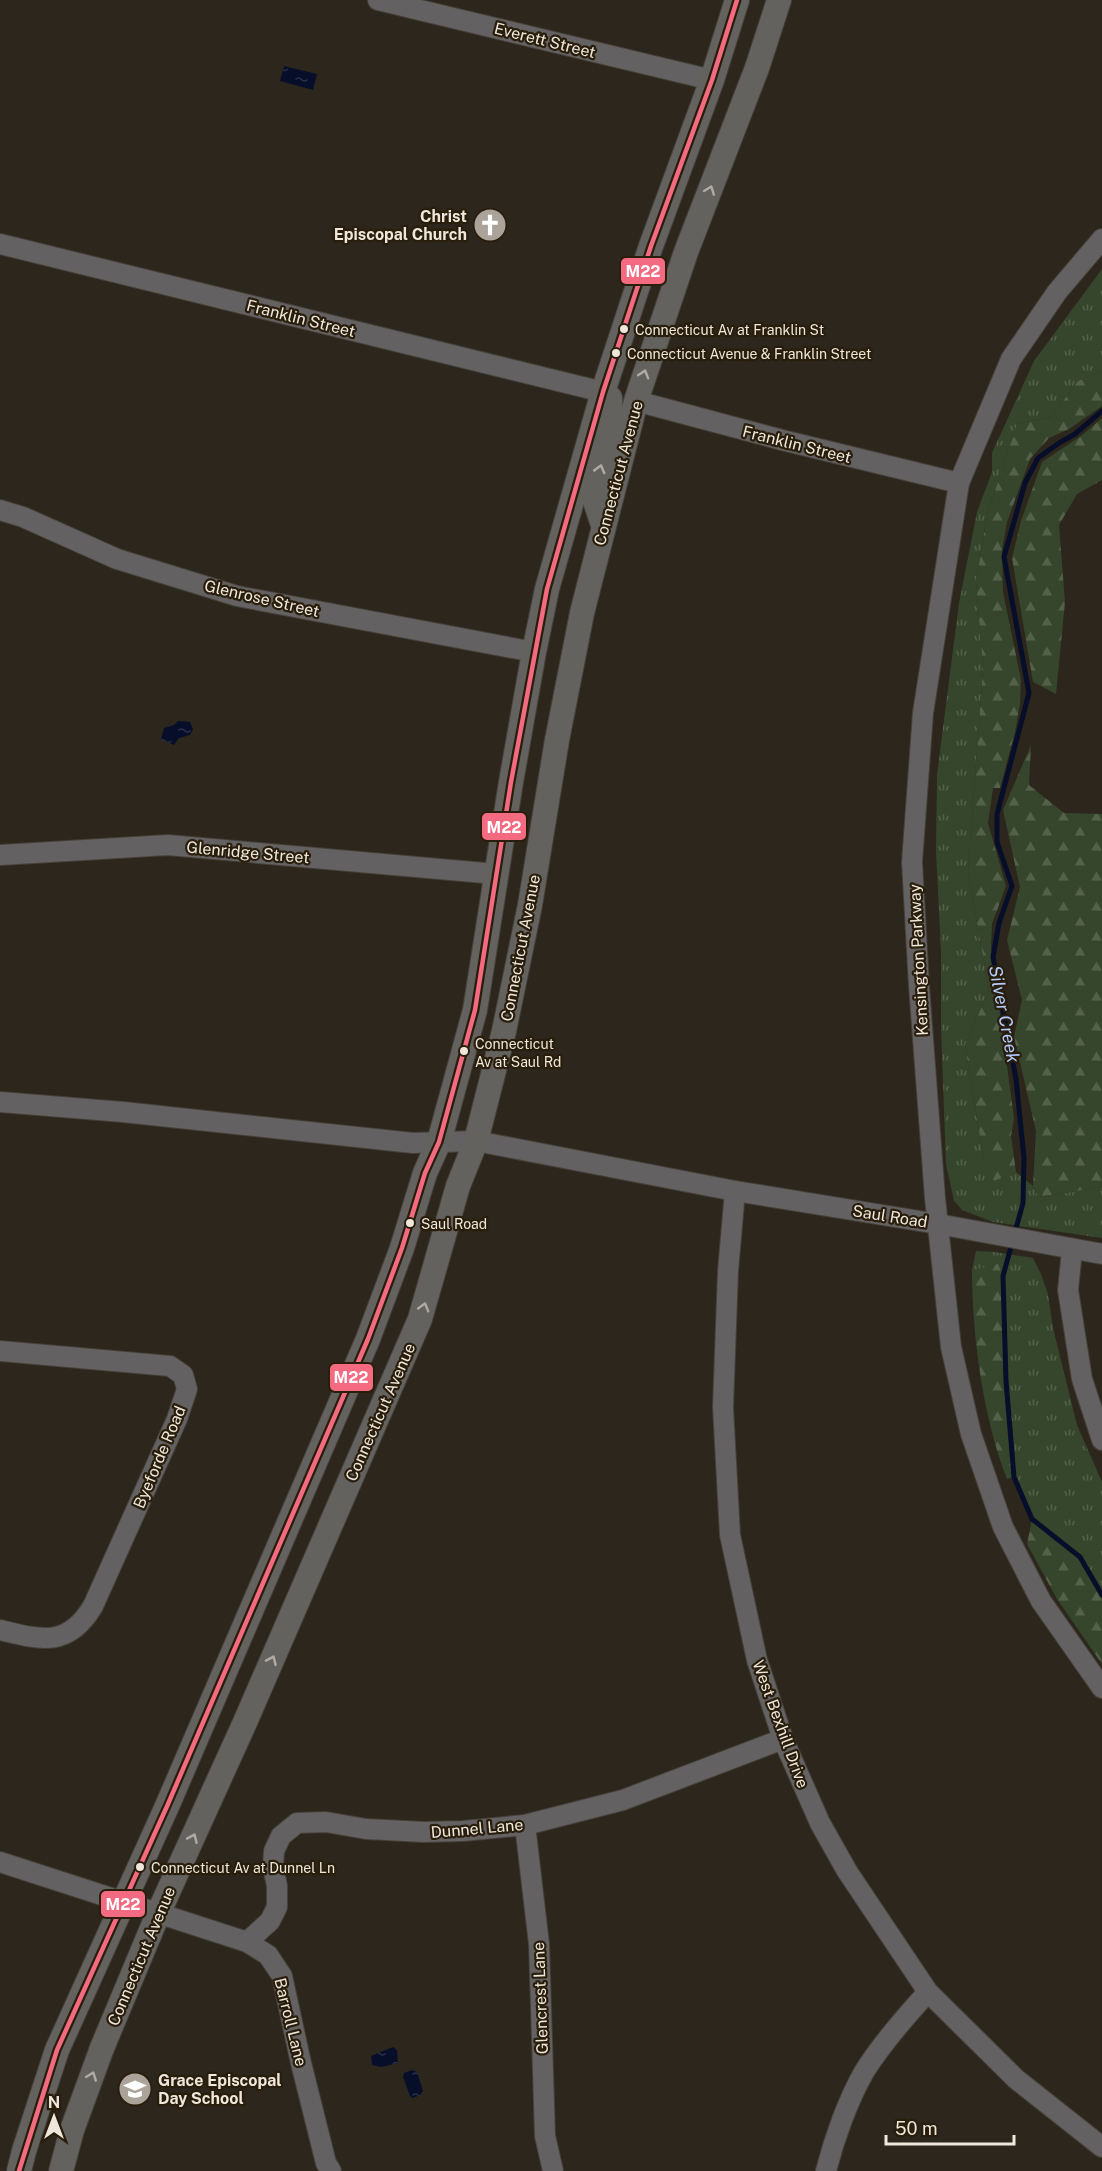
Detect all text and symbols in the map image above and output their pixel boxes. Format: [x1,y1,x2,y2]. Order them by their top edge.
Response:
street label: Everett Street [492,19,598,62]
one-way arrow [703,186,715,197]
place label: Christ Episcopal Church [334,207,467,244]
church icon: Christ Episcopal Church [472,207,508,243]
line badge: M22 [620,257,666,285]
text: M22 [626,262,661,281]
street label: Franklin Street [245,296,357,341]
place label: Connecticut Av at Franklin St [635,322,824,338]
marker: Connecticut Av at Franklin St [618,323,630,335]
place label: Connecticut Avenue & Franklin Street [627,346,871,362]
marker: Connecticut Avenue & Franklin Street [610,347,622,359]
one-way arrow [637,369,649,380]
street label: Connecticut Avenue [590,399,647,548]
street label: Franklin Street [741,422,853,467]
one-way arrow [593,464,605,475]
street label: Glenrose Street [203,576,321,621]
line badge: M22 [481,812,527,841]
text: M22 [487,818,522,837]
street label: Glenridge Street [186,838,310,867]
street label: Connecticut Avenue [497,873,544,1023]
street label: Kensington Parkway [905,883,932,1036]
water label: Silver Creek [985,963,1024,1065]
place label: Connecticut Av at Saul Rd [475,1036,561,1070]
marker: Connecticut Av at Saul Rd [458,1045,470,1057]
street label: Saul Road [851,1201,929,1232]
place label: Saul Road [421,1216,487,1232]
marker: Saul Road [404,1217,416,1229]
one-way arrow [417,1302,429,1313]
street label: Connecticut Avenue [341,1340,419,1484]
line badge: M22 [329,1363,374,1392]
text: M22 [334,1368,369,1387]
street label: Byeforde Road [129,1403,190,1511]
one-way arrow [265,1655,277,1666]
street label: West Bexhill Drive [749,1658,813,1791]
street label: Dunnel Lane [430,1815,524,1842]
one-way arrow [185,1834,197,1845]
place label: Connecticut Av at Dunnel Ln [151,1860,335,1876]
marker: Connecticut Av at Dunnel Ln [134,1861,146,1873]
street label: Connecticut Avenue [104,1884,179,2029]
line badge: M22 [100,1890,146,1918]
text: M22 [106,1895,141,1914]
street label: Glencrest Lane [529,1942,552,2054]
street label: Barroll Lane [270,1976,311,2068]
one-way arrow [85,2071,98,2082]
school or university icon: Grace Episcopal Day School [117,2071,153,2107]
place label: Grace Episcopal Day School [158,2071,282,2108]
north arrow [24,2087,84,2147]
text: N [48,2093,60,2112]
scale bar [886,2108,1014,2146]
text: 50 m [895,2118,938,2139]

